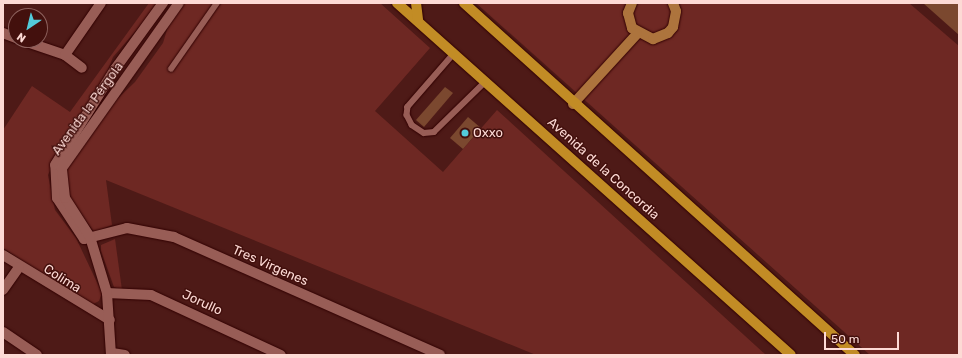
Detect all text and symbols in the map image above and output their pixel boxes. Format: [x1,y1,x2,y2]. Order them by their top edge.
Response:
north arrow [8,8,48,48]
text: N [14,30,28,45]
street label: Avenida la Pérgola [49,59,127,159]
street label: Avenida de la Concordia [544,115,662,223]
place label: Oxxo [473,125,503,141]
marker: Oxxo [460,128,470,138]
street label: Tres Virgenes [230,242,310,290]
street label: Colima [40,261,84,297]
street label: Jorullo [180,287,224,319]
scale bar [826,324,901,350]
text: 50 m [831,332,859,346]

